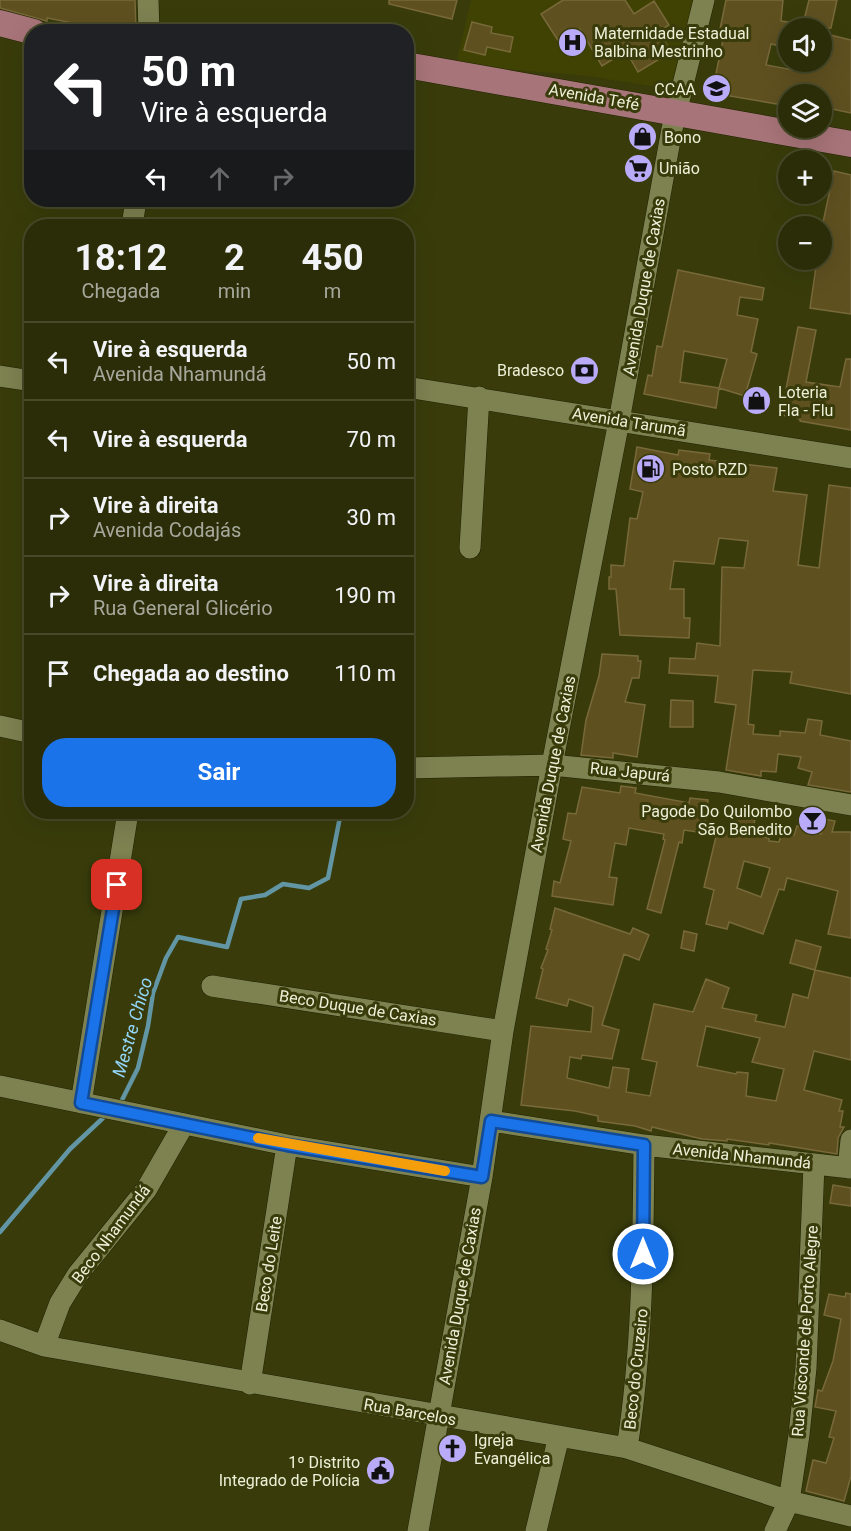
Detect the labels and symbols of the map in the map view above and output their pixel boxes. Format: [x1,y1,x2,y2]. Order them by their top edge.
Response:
place label: Maternidade Estadual Balbina Mestrinho [594,24,749,61]
hospital icon: Maternidade Estadual Balbina Mestrinho [557,26,589,58]
school or university icon: CCAA [701,73,733,105]
street label: Avenida Tefé [547,80,641,114]
place label: CCAA [654,80,697,99]
shop icon: Bono [627,121,659,153]
place label: Bono [664,128,701,147]
supermarket icon: União [622,152,654,184]
place label: União [659,159,700,178]
street label: Avenida Duque de Caxias [619,197,669,377]
bank icon: Bradesco [569,354,601,386]
place label: Bradesco [497,361,564,380]
place label: Loteria Fla - Flu [778,383,833,420]
shop icon: Loteria Fla - Flu [741,385,773,417]
street label: Avenida Tarumã [571,404,687,440]
fuel station icon: Posto RZD [635,453,667,485]
place label: Posto RZD [672,460,748,479]
street label: Avenida Duque de Caxias [527,674,579,854]
street label: Rua Japurá [589,758,671,786]
place label: Pagode Do Quilombo São Benedito [641,802,792,839]
bar icon: Pagode Do Quilombo São Benedito [797,804,829,836]
pin [91,859,142,910]
water label: Mestre Chico [108,975,156,1079]
street label: Beco Duque de Caxias [278,986,438,1030]
street label: Avenida Nhamundá [672,1139,812,1173]
street label: Beco Nhamundá [68,1181,154,1287]
street label: Avenida Duque de Caxias [435,1206,485,1386]
street label: Beco do Leite [252,1215,286,1313]
position arrow [611,1222,675,1286]
street label: Rua Visconde de Porto Alegre [788,1225,822,1437]
street label: Beco do Cruzeiro [620,1308,652,1430]
street label: Rua Barcelos [362,1395,458,1429]
place label: Igreja Evangélica [474,1431,550,1468]
church icon: Igreja Evangélica [437,1433,469,1465]
place label: 1º Distrito Integrado de Polícia [219,1453,360,1490]
public building icon: 1º Distrito Integrado de Polícia [365,1455,397,1487]

